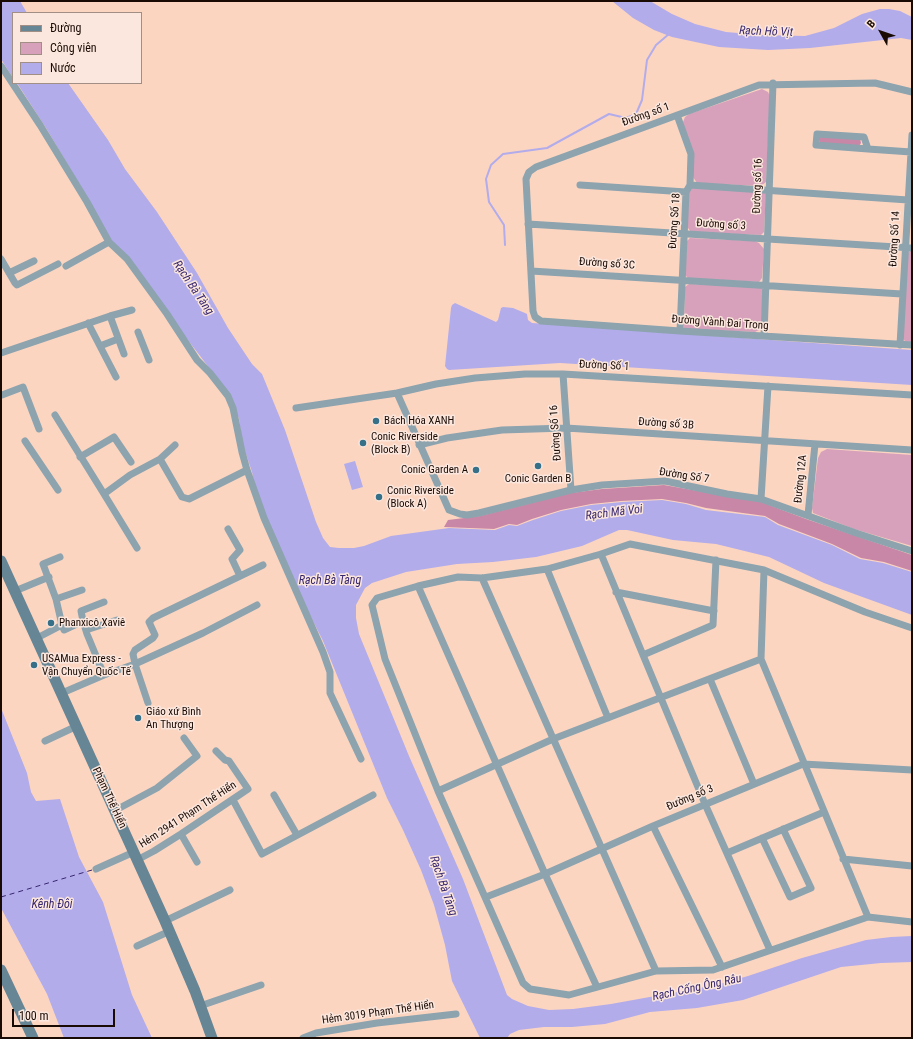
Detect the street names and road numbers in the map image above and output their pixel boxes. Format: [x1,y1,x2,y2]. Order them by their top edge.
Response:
street label: Đường số 1 [620,100,672,130]
street label: Đường số 16 [750,158,766,214]
street label: Đường Số 18 [666,193,684,249]
street label: Đường Số 14 [887,211,903,267]
street label: Đường số 3 [696,217,746,233]
street label: Đường số 3C [579,255,635,273]
street label: Đường Vành Đai Trong [671,313,769,333]
street label: Đường Số 1 [578,358,630,374]
street label: Đường Số 16 [547,405,565,461]
street label: Đường số 3B [638,415,694,433]
street label: Đường 12A [792,454,810,504]
street label: Đường Số 7 [658,466,710,486]
street label: Phạm Thế Hiển [89,765,129,831]
street label: Hẻm 2941 Phạm Thế Hiển [137,779,239,851]
street label: Đường số 3 [665,782,715,814]
street label: Hẻm 3019 Phạm Thế Hiển [321,999,435,1027]

